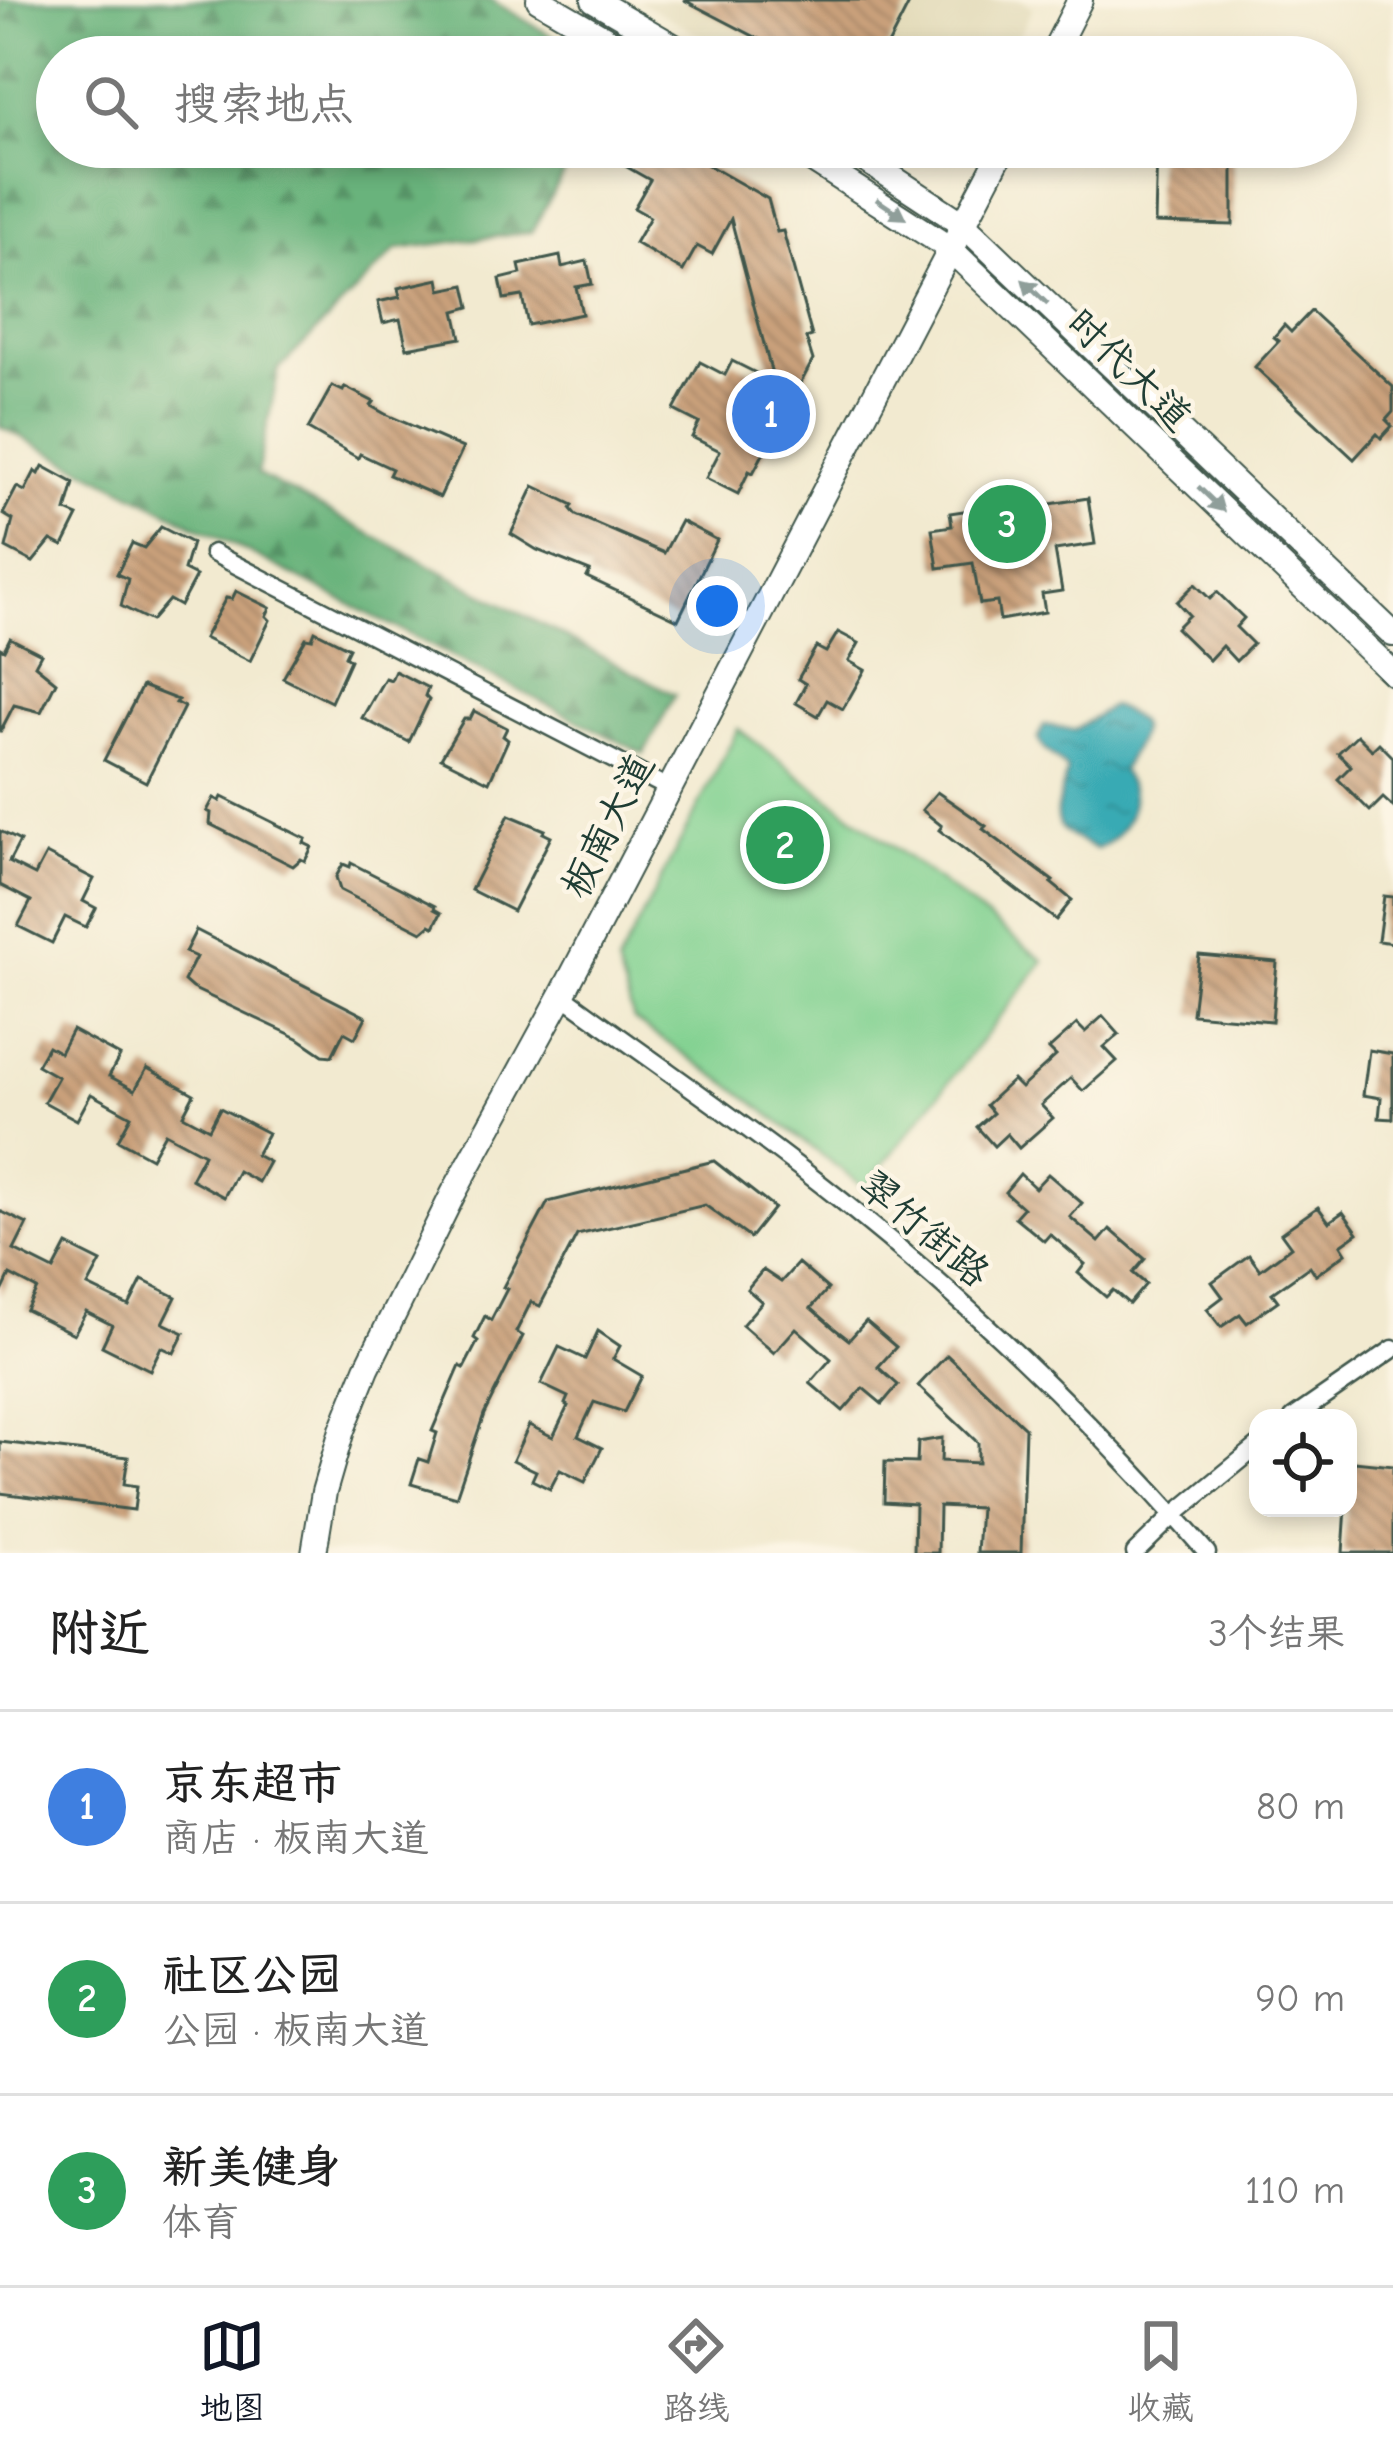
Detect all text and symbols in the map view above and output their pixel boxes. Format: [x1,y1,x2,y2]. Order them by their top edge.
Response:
search box [36,36,1357,168]
icon: search [78,69,144,135]
text: 搜索地点 [174,78,354,130]
one-way arrow [875,197,908,220]
one-way arrow [1021,279,1050,307]
street label: 时代大道 [1057,300,1201,440]
pin: 1 [732,369,810,459]
pin: 3 [968,479,1046,569]
one-way arrow [1196,484,1225,512]
your location [687,576,747,636]
street label: 板南大道 [553,746,663,906]
pin: 2 [746,800,824,890]
street label: 翠竹街路 [850,1162,998,1296]
map controls [1249,1409,1357,1517]
button: locate [1249,1409,1357,1517]
text: 附近 [48,1604,150,1663]
text: 3个结果 [1208,1611,1345,1656]
text: 京东超市 [162,1757,342,1809]
text: 1 [79,1784,95,1829]
text: 80 m [1256,1784,1345,1829]
text: 商店 · 板南大道 [162,1816,429,1861]
text: 社区公园 [162,1949,342,2001]
text: 2 [77,1976,97,2021]
text: 90 m [1255,1976,1345,2021]
text: 公园 · 板南大道 [162,2008,429,2053]
text: 新美健身 [162,2141,342,2193]
text: 3 [77,2168,97,2213]
text: 110 m [1245,2168,1345,2213]
text: 体育 [162,2200,240,2245]
tab: 地图 [199,2313,265,2428]
tab: 路线 [663,2313,729,2428]
tab: 收藏 [1128,2313,1194,2428]

